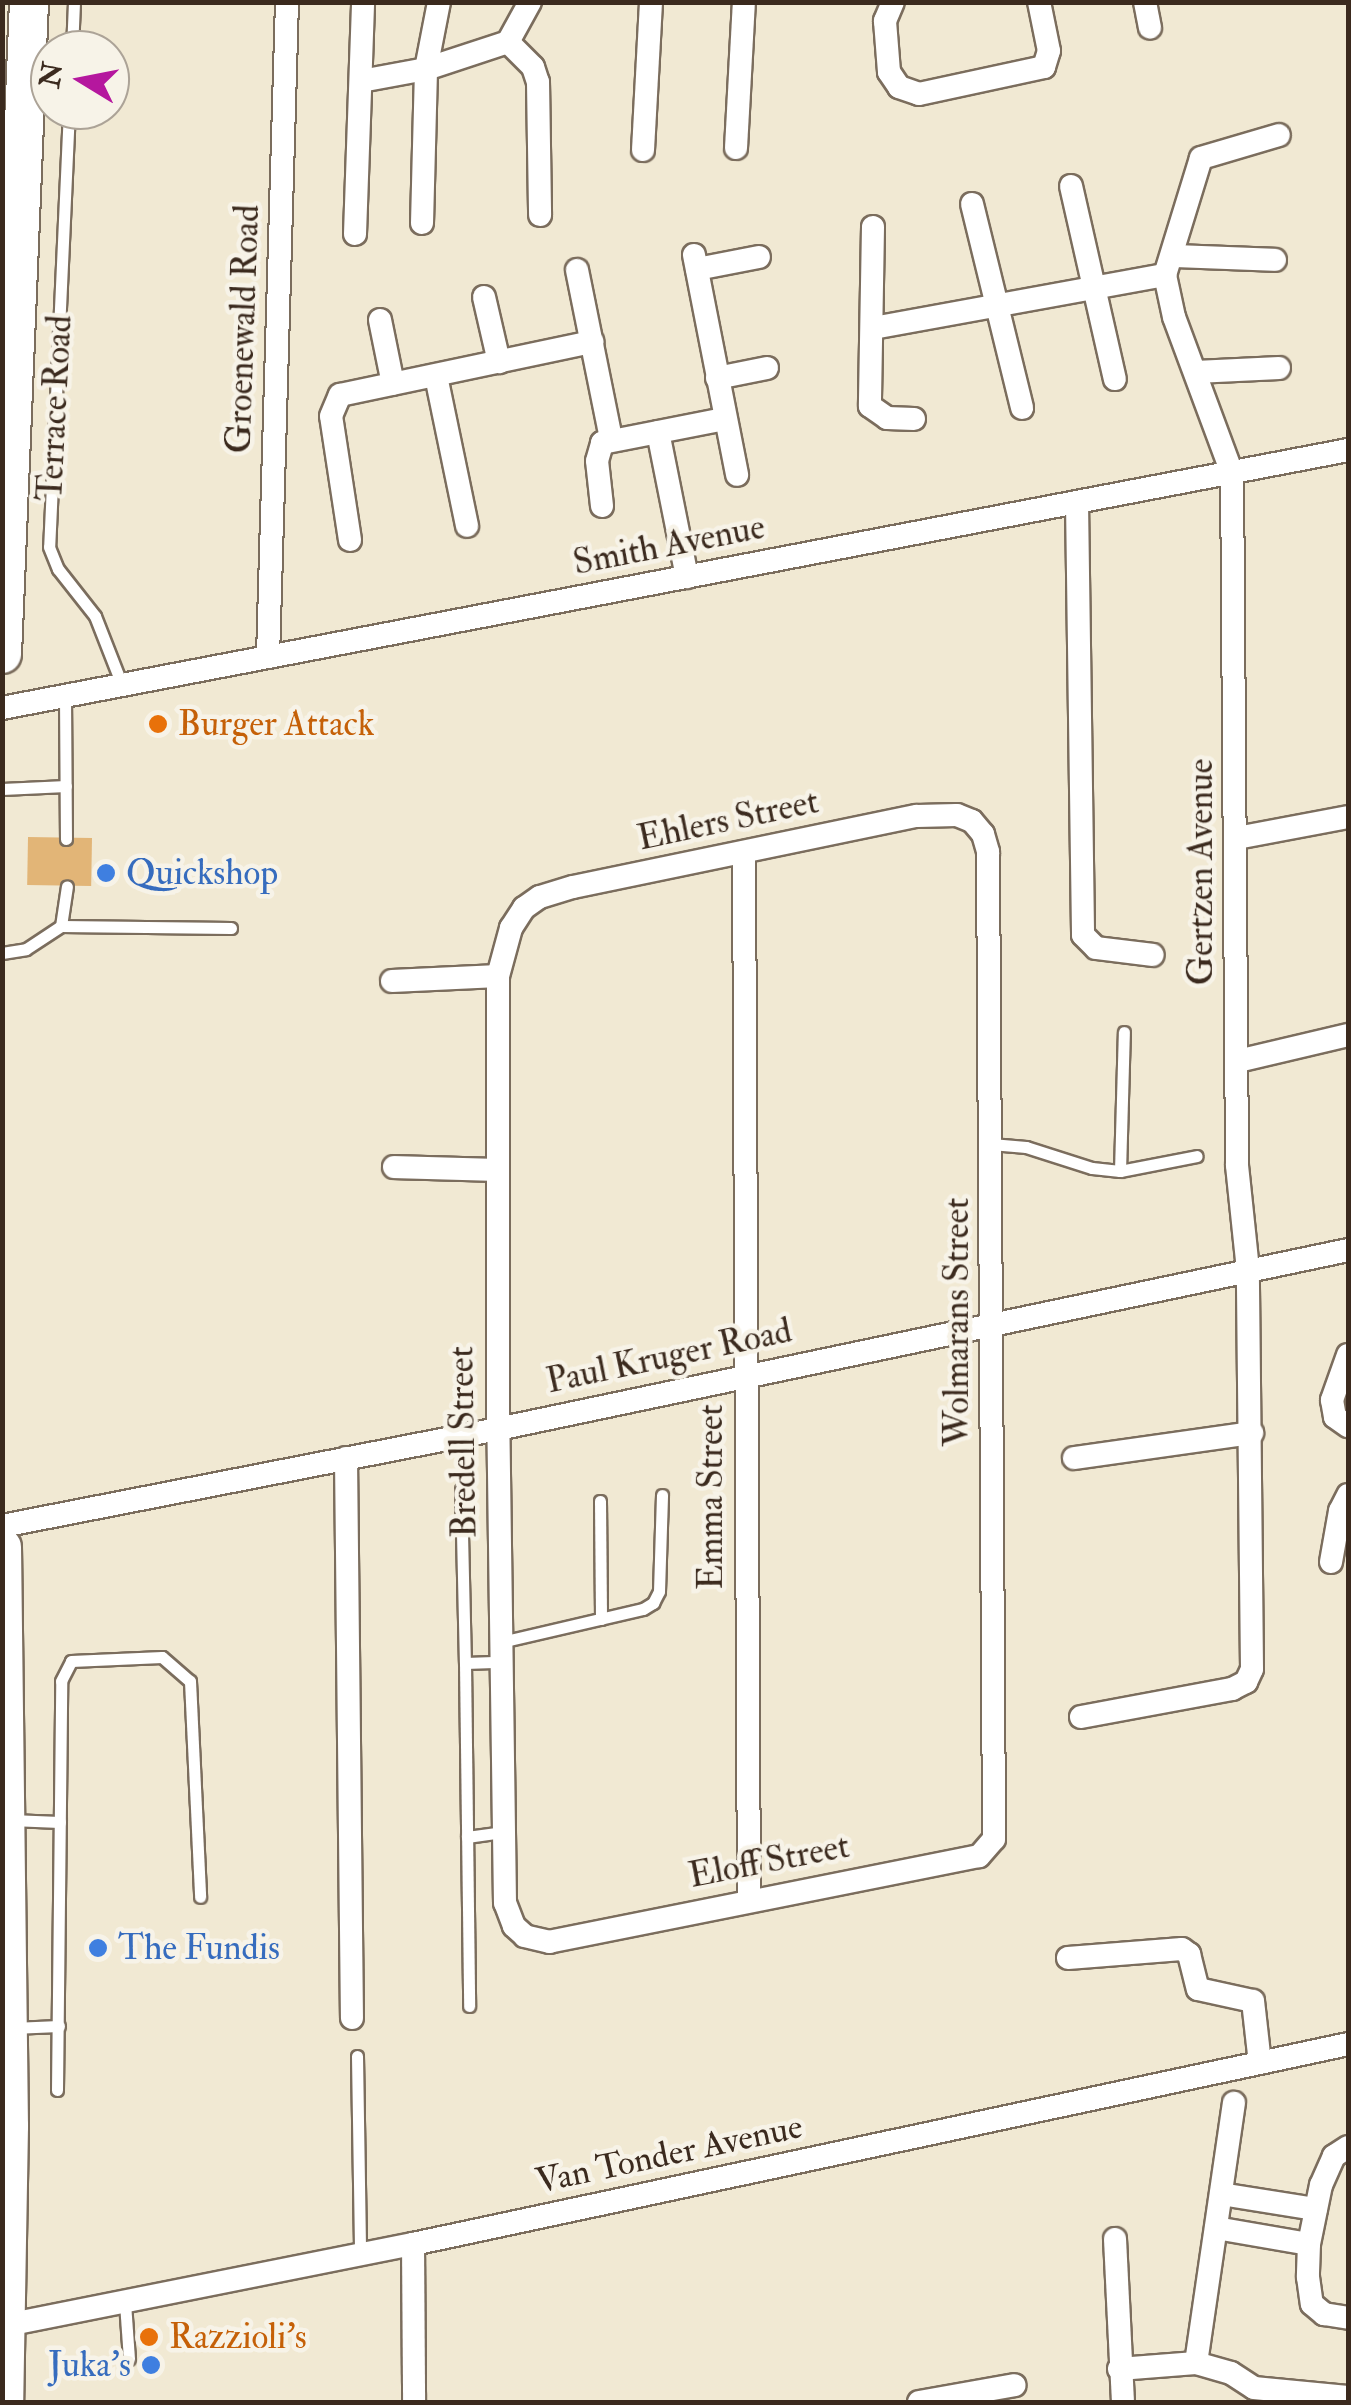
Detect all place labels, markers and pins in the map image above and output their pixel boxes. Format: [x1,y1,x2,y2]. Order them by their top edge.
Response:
place label: Burger Attack [178,703,374,745]
marker: Burger Attack [147,713,169,735]
place label: Quickshop [126,852,278,894]
marker: Quickshop [95,862,117,884]
place label: The Fundis [118,1927,280,1969]
marker: The Fundis [87,1937,109,1959]
place label: Razzioli's [169,2316,307,2358]
marker: Razzioli's [138,2326,160,2348]
place label: Juka's [48,2344,131,2386]
marker: Juka's [140,2354,162,2376]

